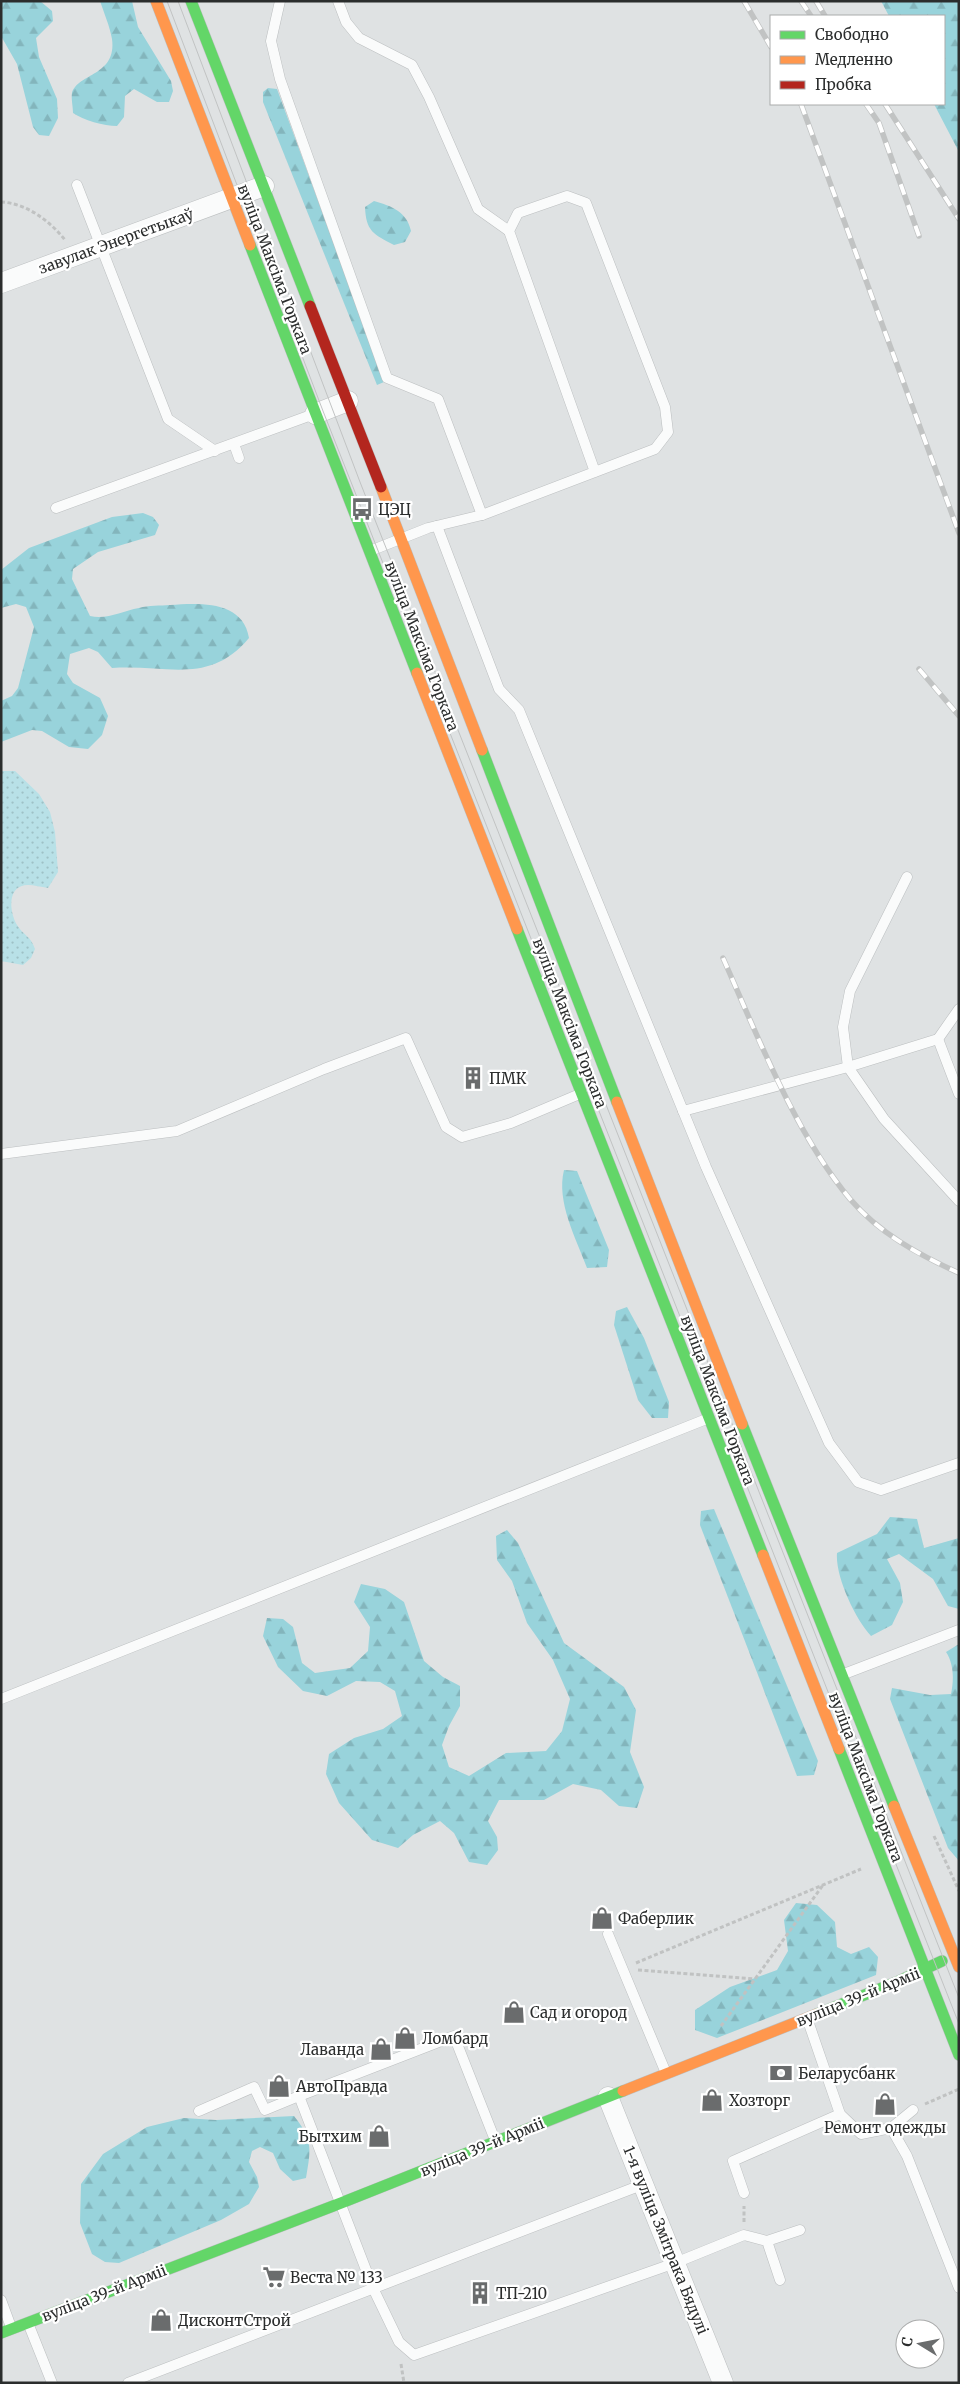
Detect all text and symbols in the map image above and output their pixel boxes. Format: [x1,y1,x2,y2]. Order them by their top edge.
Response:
legend [770,15,945,105]
text: Свободно [815,25,889,44]
text: Медленно [815,50,893,69]
text: Пробка [815,75,872,94]
street label: вуліца Максіма Горкага [234,181,316,357]
street label: завулак Энергетыкаў [36,204,196,278]
bus stop icon: ЦЭЦ [349,496,375,522]
place label: ЦЭЦ [378,500,411,519]
street label: вуліца Максіма Горкага [381,558,463,734]
street label: вуліца Максіма Горкага [529,935,611,1111]
building icon: ПМК [460,1065,486,1091]
place label: ПМК [489,1069,527,1088]
street label: вуліца Максіма Горкага [677,1312,759,1488]
street label: вуліца Максіма Горкага [825,1689,907,1865]
shop icon: Фаберлик [589,1905,615,1931]
place label: Фаберлик [618,1909,695,1928]
street label: вуліца 39-й Арміі [793,1963,923,2031]
shop icon: Сад и огород [501,1999,527,2025]
place label: Сад и огород [530,2003,627,2022]
shop icon: Ломбард [392,2025,418,2051]
place label: Ломбард [422,2029,488,2048]
shop icon: Лаванда [368,2036,394,2062]
place label: Лаванда [300,2040,364,2059]
bank icon: Беларусбанк [768,2060,794,2086]
place label: Беларусбанк [798,2064,896,2083]
shop icon: АвтоПравда [266,2073,292,2099]
place label: АвтоПравда [295,2077,388,2096]
shop icon: Хозторг [699,2087,725,2113]
place label: Хозторг [729,2091,790,2110]
shop icon: Ремонт одежды [872,2091,898,2117]
street label: вуліца 39-й Арміі [417,2113,547,2181]
place label: Ремонт одежды [824,2118,946,2137]
shop icon: Бытхим [366,2123,392,2149]
place label: Бытхим [299,2127,362,2146]
street label: 1-я вуліца Змітрака Бядулі [619,2143,713,2337]
street label: вуліца 39-й Арміі [39,2260,169,2326]
supermarket icon: Веста № 133 [261,2264,287,2290]
place label: Веста № 133 [290,2268,383,2287]
building icon: ТП-210 [467,2280,493,2306]
place label: ТП-210 [496,2284,547,2303]
shop icon: ДисконтСтрой [148,2307,174,2333]
place label: ДисконтСтрой [178,2311,291,2330]
north arrow [895,2319,945,2369]
text: С [898,2336,917,2348]

